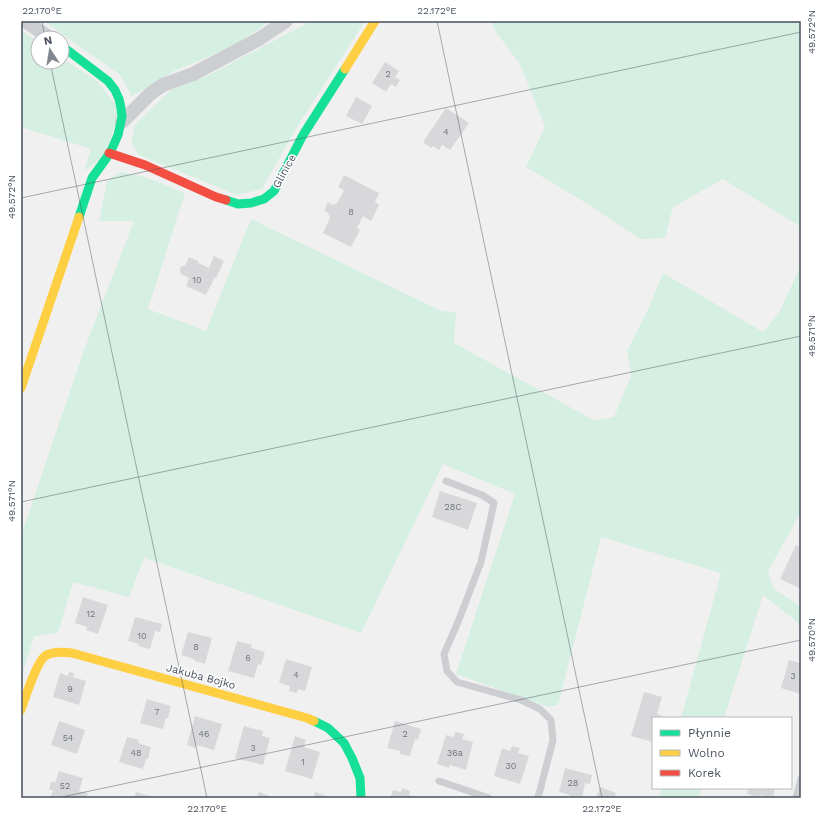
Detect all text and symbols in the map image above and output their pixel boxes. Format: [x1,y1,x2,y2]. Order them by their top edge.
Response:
text: 22.170°E [22,5,62,16]
text: 22.172°E [417,5,457,16]
text: 49.572°N [806,10,817,54]
north arrow [30,30,70,70]
text: N [43,34,53,48]
house number: 2 [385,69,391,79]
house number: 4 [443,127,449,137]
street label: Glinice [270,152,299,190]
text: 49.572°N [6,175,17,219]
house number: 8 [348,207,354,217]
house number: 10 [192,275,202,285]
text: 49.571°N [806,315,817,357]
text: 49.571°N [6,480,17,522]
house number: 28C [445,502,461,512]
house number: 12 [87,609,95,619]
text: 49.570°N [806,618,817,662]
house number: 10 [137,631,147,641]
house number: 8 [193,642,199,652]
house number: 6 [245,653,251,663]
street label: Jakuba Bojko [165,661,237,692]
house number: 4 [293,670,299,680]
house number: 3 [790,671,796,681]
house number: 9 [67,684,73,694]
house number: 7 [154,707,160,717]
legend [652,717,792,789]
text: Płynnie [688,726,731,740]
house number: 46 [199,729,209,739]
house number: 2 [402,729,408,739]
house number: 54 [63,733,74,743]
house number: 3 [250,743,256,753]
text: Wolno [688,746,725,760]
house number: 48 [130,748,142,758]
house number: 36a [447,748,463,758]
house number: 1 [301,757,305,767]
house number: 30 [506,761,517,771]
text: Korek [688,766,721,780]
house number: 28 [568,778,578,788]
house number: 52 [60,781,70,791]
text: 22.170°E [187,803,227,814]
text: 22.172°E [582,803,622,814]

